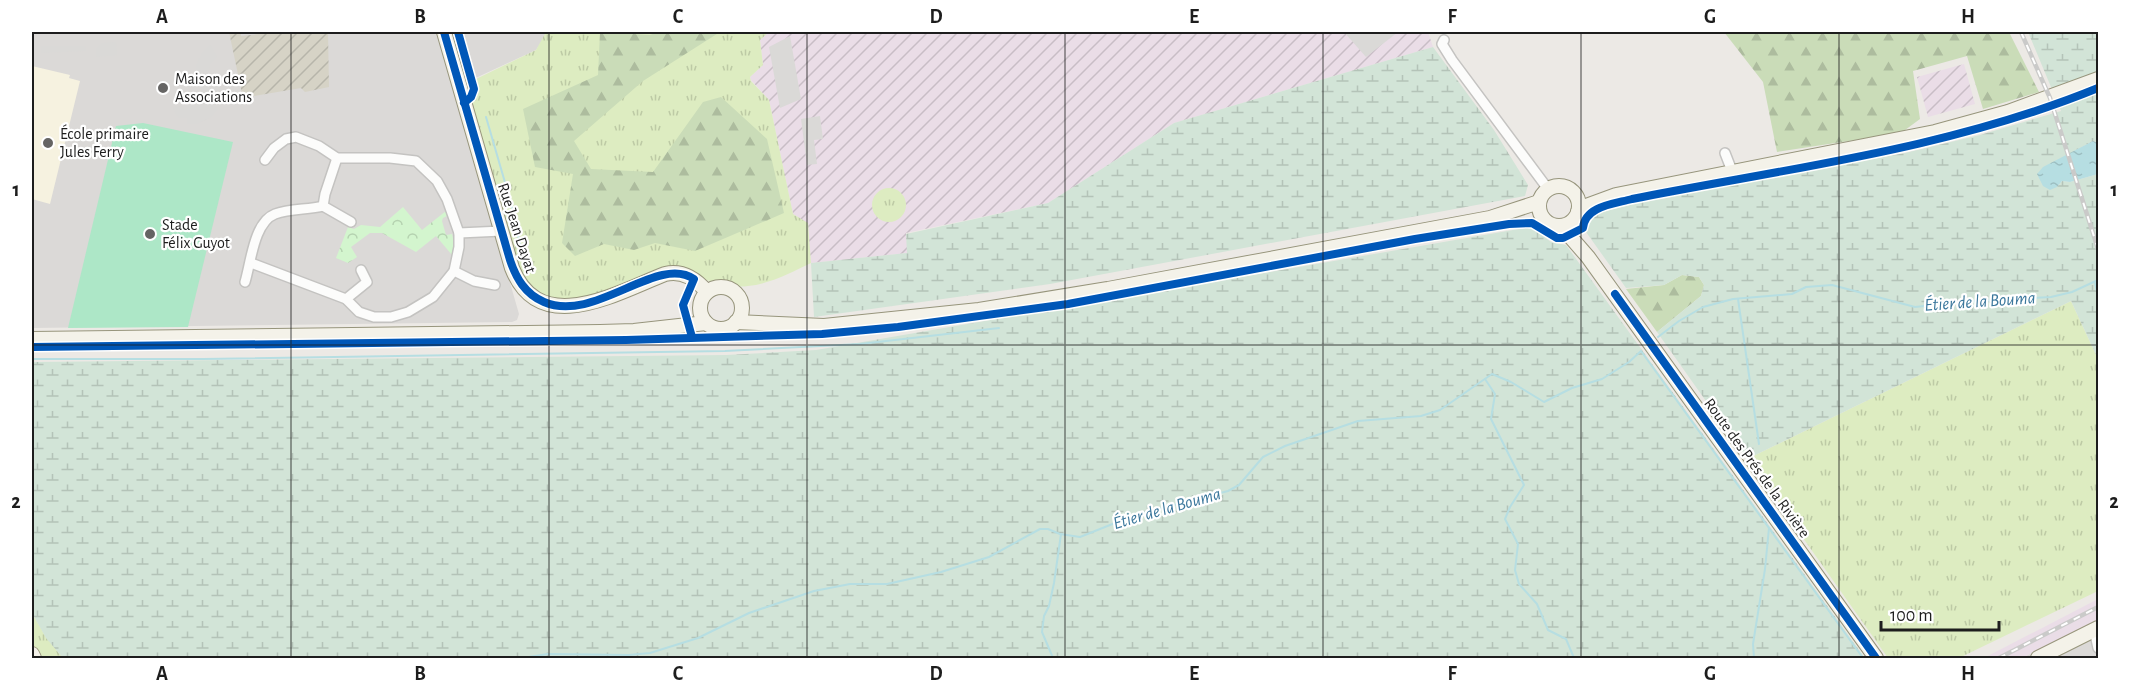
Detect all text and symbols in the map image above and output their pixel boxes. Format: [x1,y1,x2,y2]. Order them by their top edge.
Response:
text: A [156,7,168,27]
text: B [414,7,426,27]
text: C [673,7,684,27]
text: D [929,7,943,27]
text: E [1189,7,1199,27]
text: F [1447,7,1457,27]
text: G [1704,7,1716,27]
text: H [1961,7,1975,27]
place label: Maison des Associations [175,71,252,105]
marker: Maison des Associations [156,81,170,95]
place label: École primaire Jules Ferry [60,124,149,161]
marker: École primaire Jules Ferry [41,136,55,150]
text: 1 [12,180,20,200]
text: 1 [2110,180,2118,200]
street label: Rue Jean Dayat [494,181,539,275]
place label: Stade Félix Guyot [162,217,230,252]
marker: Stade Félix Guyot [143,227,157,241]
water label: Étier de la Bouma [1924,286,2036,315]
street label: Route des Prés de la Rivière [1701,395,1813,541]
water label: Étier de la Bouma [1110,482,1223,533]
text: 2 [11,492,21,512]
text: 2 [2109,492,2119,512]
scale bar [1881,594,2000,632]
text: 100 m [1890,607,1933,625]
text: A [156,664,168,684]
text: B [414,664,426,684]
text: C [673,664,684,684]
text: D [929,664,943,684]
text: E [1189,664,1199,684]
text: F [1447,664,1457,684]
text: G [1704,664,1716,684]
text: H [1961,664,1975,684]

